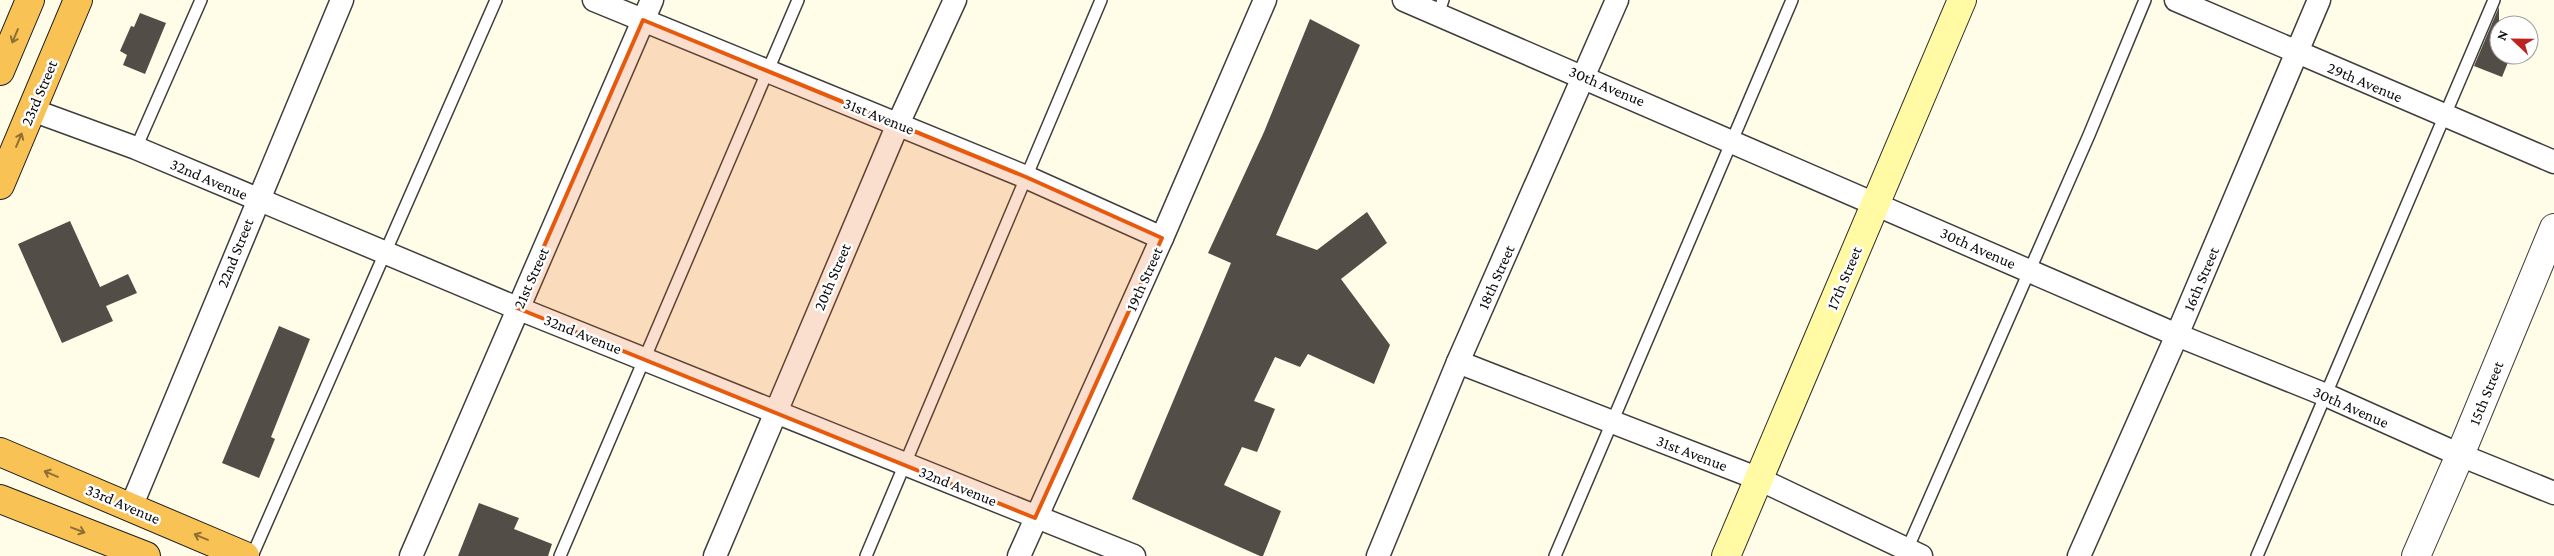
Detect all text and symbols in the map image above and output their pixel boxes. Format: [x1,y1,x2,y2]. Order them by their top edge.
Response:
north arrow [2489,15,2539,65]
text: N [2493,27,2511,43]
one-way arrow [10,28,20,43]
street label: 23rd Street [18,57,61,128]
street label: 29th Avenue [2325,59,2405,105]
street label: 30th Avenue [1567,62,1647,110]
street label: 31st Avenue [841,94,917,138]
one-way arrow [15,133,25,148]
street label: 32nd Avenue [168,155,250,203]
street label: 22nd Street [214,215,257,290]
street label: 30th Avenue [1938,224,2018,272]
street label: 20th Street [810,240,854,313]
street label: 18th Street [1474,242,1518,312]
street label: 17th Street [1823,243,1865,312]
street label: 21st Street [510,244,552,311]
street label: 19th Street [1122,244,1166,313]
street label: 16th Street [2180,244,2222,313]
street label: 32nd Avenue [542,311,624,357]
street label: 15th Street [2466,358,2507,427]
street label: 30th Avenue [2311,383,2391,431]
street label: 31st Avenue [1654,432,1730,474]
street label: 32nd Avenue [917,463,999,509]
one-way arrow [44,468,59,478]
street label: 33rd Avenue [83,481,163,527]
one-way arrow [70,525,85,535]
one-way arrow [194,531,209,541]

